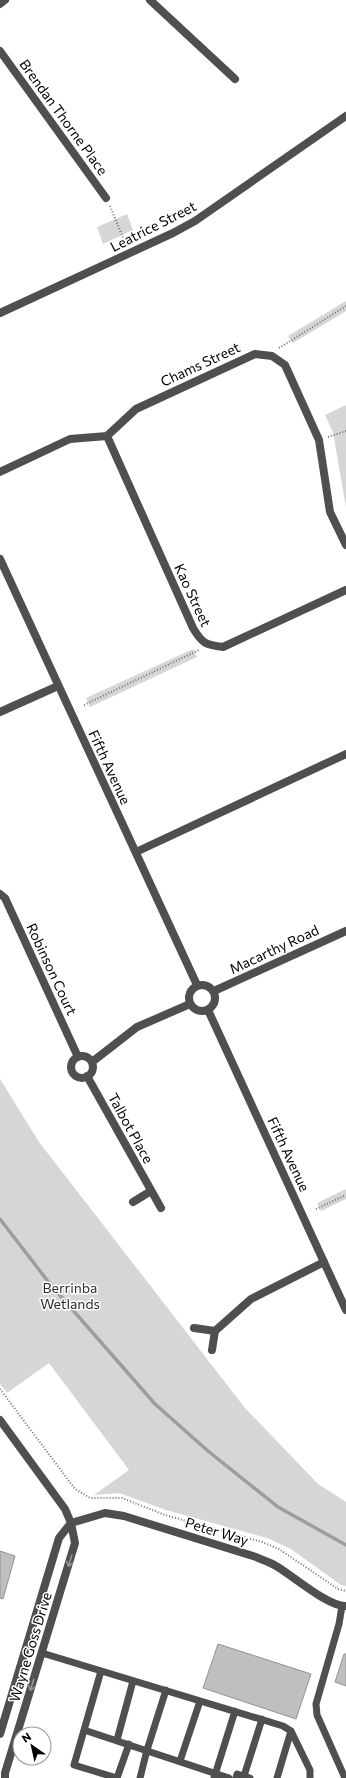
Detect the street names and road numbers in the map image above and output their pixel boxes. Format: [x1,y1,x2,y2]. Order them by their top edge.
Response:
street label: Brendan Thorne Place [16,56,112,178]
street label: Leatrice Street [107,197,199,255]
street label: Chams Street [158,338,243,390]
street label: Kao Street [171,561,215,629]
street label: Fifth Avenue [85,727,135,807]
street label: Robinson Court [23,920,81,1018]
street label: Macarthy Road [227,921,321,977]
street label: Talbot Place [105,1090,157,1166]
street label: Fifth Avenue [264,1114,314,1194]
street label: Peter Way [183,1513,251,1549]
street label: Wayne Goss Drive [5,1590,55,1704]

